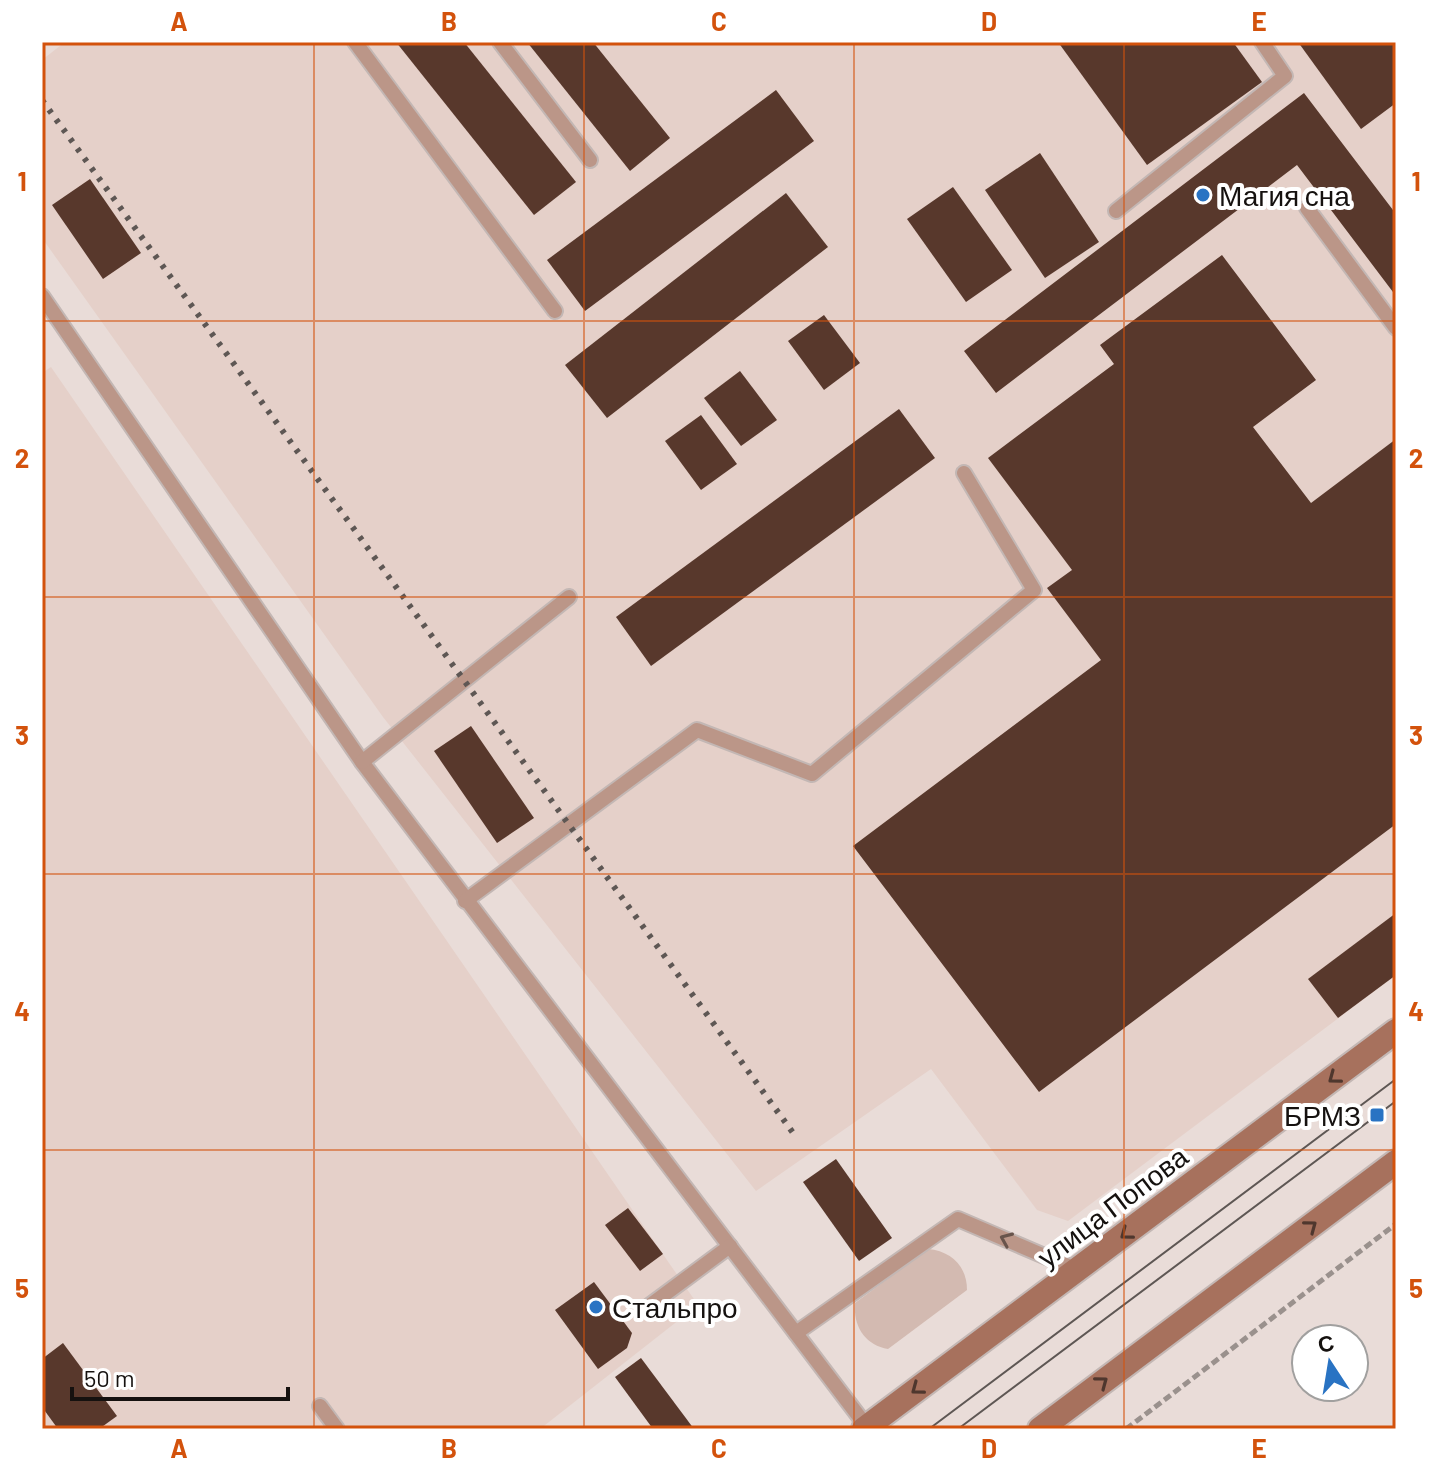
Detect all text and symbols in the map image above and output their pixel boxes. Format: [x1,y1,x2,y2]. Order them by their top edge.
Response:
text: A [170,5,188,36]
text: B [441,5,457,36]
text: C [711,5,727,36]
text: D [981,5,997,36]
text: E [1251,5,1267,36]
text: 1 [17,165,27,196]
text: 1 [1411,165,1421,196]
place label: Магия сна [1219,178,1350,212]
marker: Магия сна [1194,186,1212,204]
text: 2 [15,442,29,473]
text: 2 [1409,442,1423,473]
text: 3 [15,719,29,750]
text: 3 [1409,719,1423,750]
text: 4 [14,995,30,1026]
text: 4 [1408,995,1424,1026]
one-way arrow [1328,1068,1342,1082]
place label: БРМЗ [1284,1098,1361,1132]
marker: БРМЗ [1368,1106,1386,1124]
street label: улица Попова [1030,1138,1194,1273]
one-way arrow [1302,1222,1316,1236]
one-way arrow [1120,1224,1134,1238]
one-way arrow [1000,1233,1014,1249]
text: 5 [15,1272,29,1303]
text: 5 [1409,1272,1423,1303]
place label: Стальпро [612,1290,738,1324]
marker: Стальпро [587,1298,605,1316]
north arrow [1290,1323,1370,1403]
text: С [1315,1328,1336,1357]
scale bar [72,1351,288,1401]
text: 50 m [84,1363,135,1392]
one-way arrow [1094,1378,1108,1392]
one-way arrow [912,1380,926,1394]
text: A [170,1432,188,1463]
text: B [441,1432,457,1463]
text: C [711,1432,727,1463]
text: D [981,1432,997,1463]
text: E [1251,1432,1267,1463]

